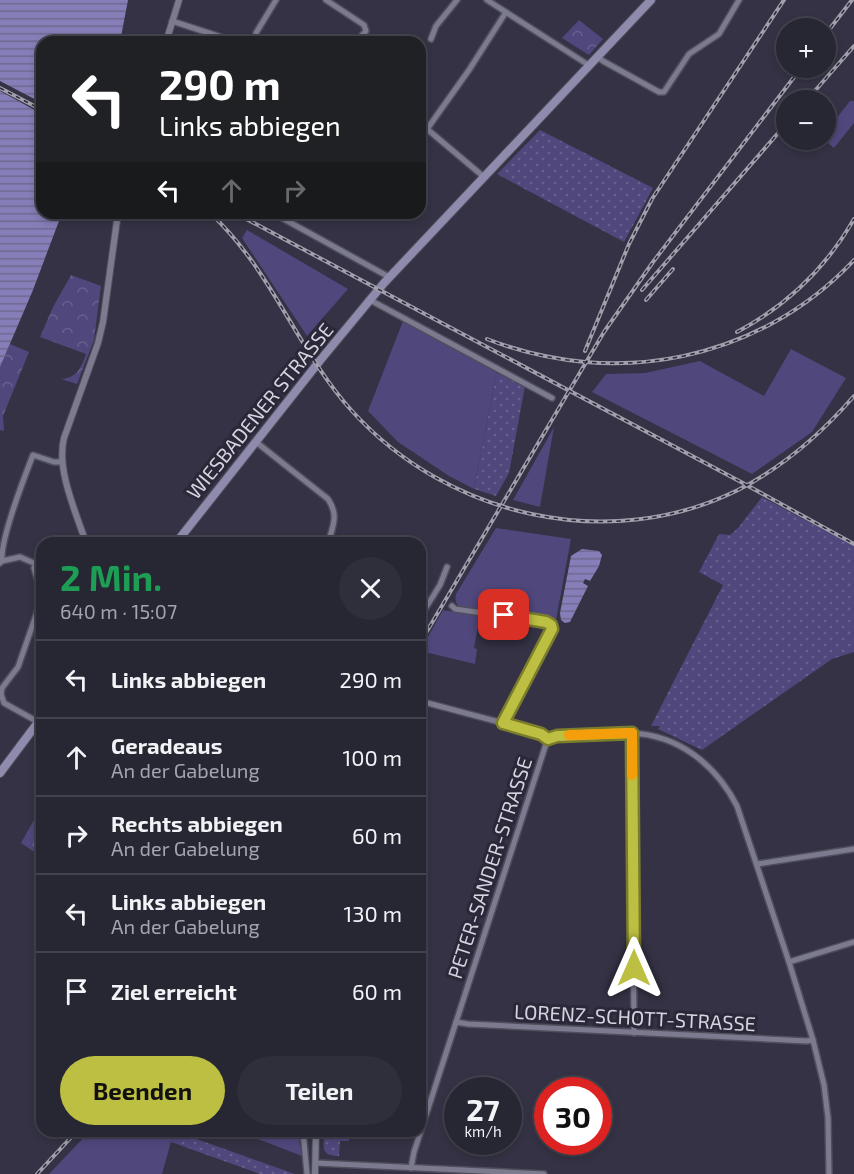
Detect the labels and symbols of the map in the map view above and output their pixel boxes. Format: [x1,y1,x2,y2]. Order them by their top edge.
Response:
street label: WIESBADENER STRASSE [181,318,338,503]
pin [478,589,529,640]
street label: PETER-SANDER-STRASSE [442,754,536,982]
position arrow [602,936,666,1000]
street label: LORENZ-SCHOTT-STRASSE [513,999,757,1035]
speed limit sign: 30 [534,1077,612,1155]

